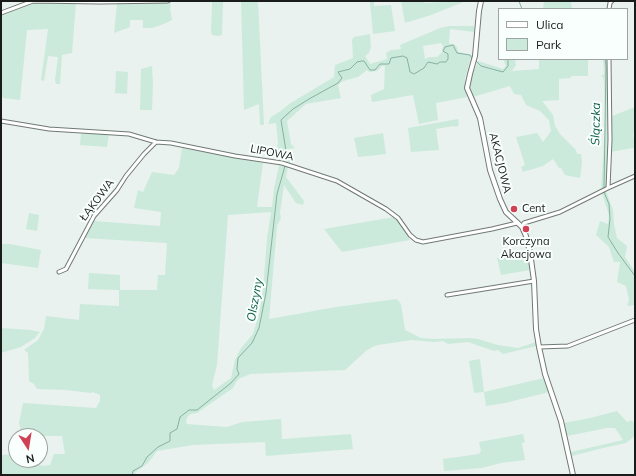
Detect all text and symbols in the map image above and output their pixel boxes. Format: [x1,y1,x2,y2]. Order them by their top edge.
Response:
legend [498,8,628,60]
text: Ulica [536,17,564,32]
text: Park [536,37,561,52]
water label: Ślączka [588,102,604,146]
street label: AKACJOWA [486,131,514,195]
street label: LIPOWA [249,142,295,164]
street label: ŁĄKOWA [77,177,117,223]
place label: Cent [522,202,545,216]
marker: Cent [509,204,519,214]
marker: Korczyna Akacjowa [521,224,531,234]
place label: Korczyna Akacjowa [501,235,551,261]
water label: Olszyny [244,277,266,323]
north arrow [8,428,48,468]
text: N [25,451,36,466]

